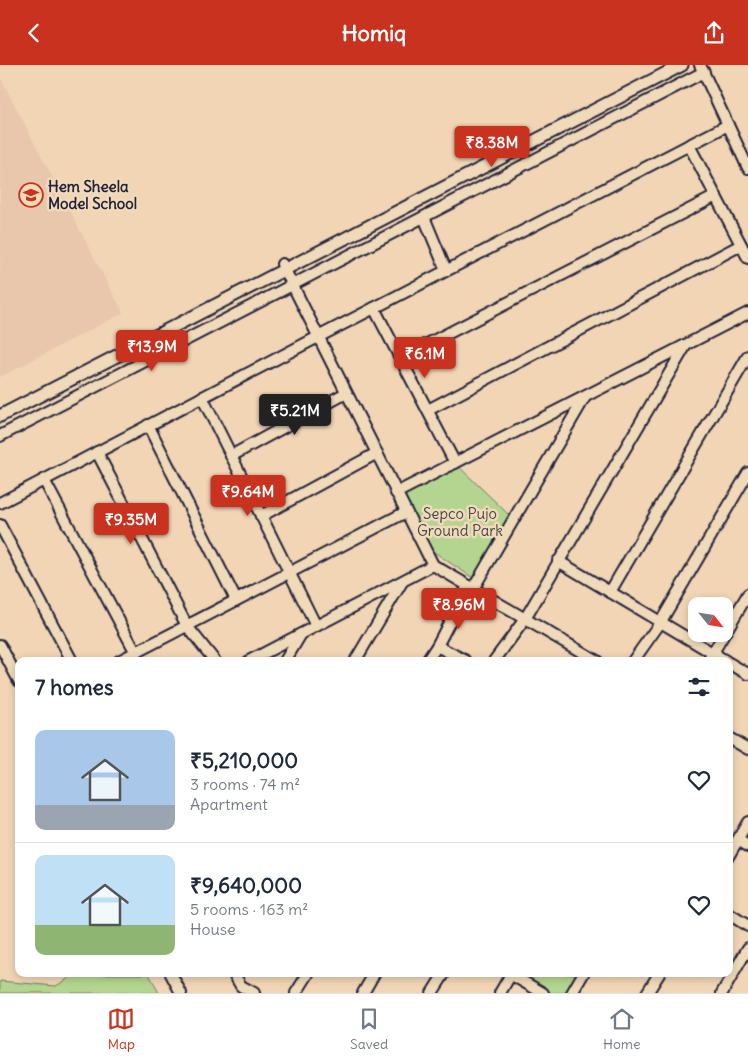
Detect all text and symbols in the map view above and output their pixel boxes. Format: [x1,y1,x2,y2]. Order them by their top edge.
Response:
icon: back [20,19,48,47]
text: Homiq [342,19,406,47]
icon: share [700,19,728,47]
pin: ₹8.38M [451,126,533,168]
text: ₹8.38M [466,132,518,152]
place label: Hem Sheela Model School [48,177,137,213]
school or university icon: Hem Sheela Model School [18,182,44,208]
pin: ₹13.9M [111,329,193,372]
text: ₹13.9M [127,336,177,356]
pin: ₹6.1M [390,337,460,379]
text: ₹6.1M [405,343,445,363]
pin: ₹5.21M [254,393,336,436]
text: ₹5.21M [270,400,320,420]
pin: ₹9.64M [207,475,289,517]
text: ₹9.64M [222,481,274,501]
pin: ₹9.35M [90,503,172,545]
park label: Sepco Pujo Ground Park [417,504,503,540]
text: ₹9.35M [105,509,157,529]
pin: ₹8.96M [418,587,500,630]
text: ₹8.96M [432,594,486,614]
north arrow [688,597,732,643]
map controls [688,597,733,642]
icon: filters [685,673,713,701]
text: 7 homes [35,674,114,701]
text: ₹5,210,000 [190,747,298,774]
icon: home [75,750,135,810]
icon: heart [685,766,713,794]
text: 3 rooms · 74 m² [190,774,300,794]
text: Apartment [190,794,268,814]
text: ₹9,640,000 [190,872,302,899]
icon: home [75,875,135,935]
icon: heart [685,891,713,919]
text: 5 rooms · 163 m² [190,899,308,919]
text: House [190,919,236,939]
tab: Map [107,1005,135,1053]
tab: Saved [350,1005,388,1053]
tab: Home [603,1005,641,1053]

